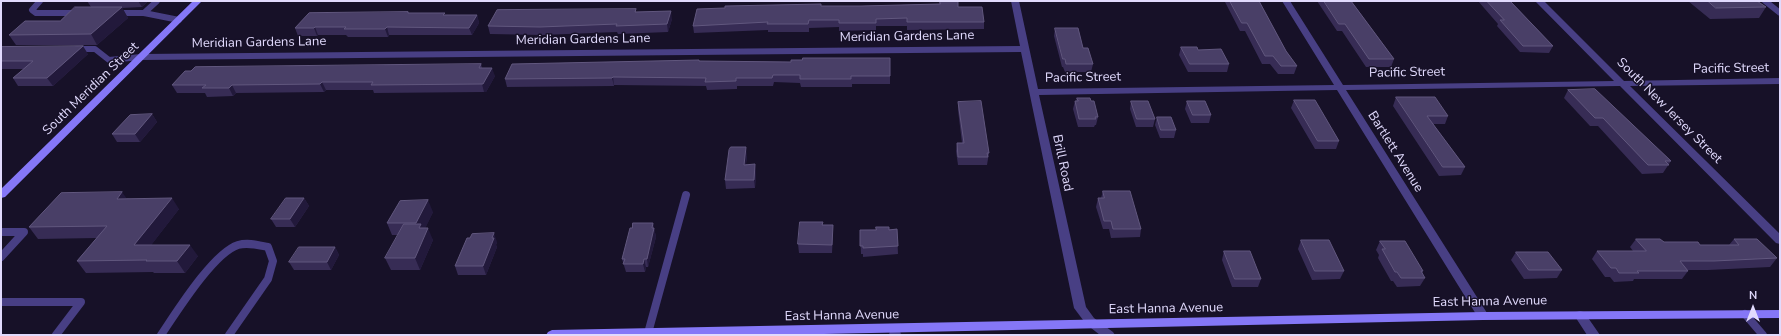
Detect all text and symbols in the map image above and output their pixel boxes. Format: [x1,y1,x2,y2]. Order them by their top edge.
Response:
street label: Meridian Gardens Lane [840,28,974,46]
street label: Meridian Gardens Lane [516,31,650,49]
street label: Meridian Gardens Lane [192,34,326,52]
street label: South Meridian Street [40,39,142,139]
street label: South New Jersey Street [1613,55,1725,167]
street label: Pacific Street [1693,61,1769,77]
street label: Pacific Street [1369,65,1445,81]
street label: Pacific Street [1045,70,1121,86]
street label: Bartlett Avenue [1364,109,1426,195]
street label: Brill Road [1048,133,1076,193]
north arrow [1733,288,1773,328]
text: N [1749,288,1757,303]
street label: East Hanna Avenue [1433,293,1547,311]
street label: East Hanna Avenue [1109,300,1223,318]
street label: East Hanna Avenue [785,307,899,325]

